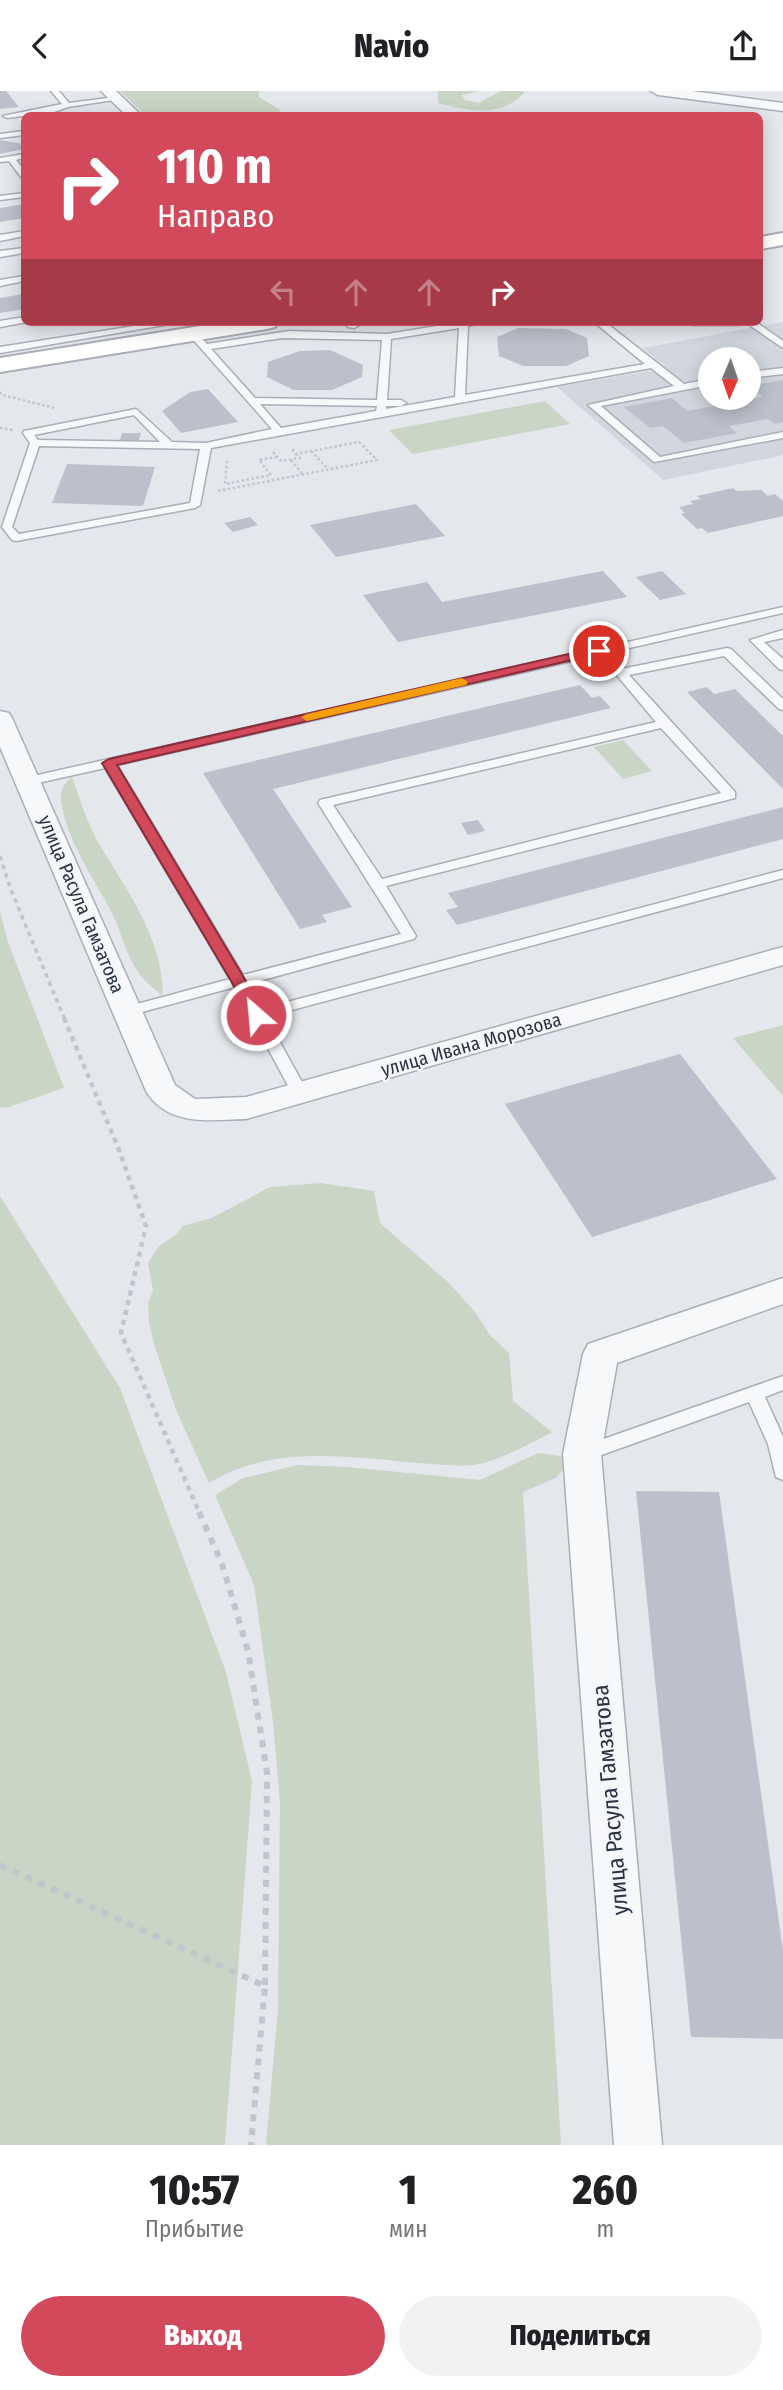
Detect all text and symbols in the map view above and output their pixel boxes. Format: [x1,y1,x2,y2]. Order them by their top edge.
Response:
icon: back [21,27,59,65]
text: Navio [354,27,429,65]
icon: share [724,27,762,65]
text: 110 m [157,137,272,196]
icon: right [42,140,133,231]
text: Направо [157,197,274,235]
icon: left [264,273,302,311]
icon: ahead [337,273,375,311]
icon: ahead [410,273,448,311]
icon: right [483,273,521,311]
north arrow [698,347,761,409]
map controls [698,347,761,410]
pin [569,621,629,681]
icon: arrive [580,632,618,670]
street label: улица Расула Гамзатова [34,812,129,997]
position arrow [219,978,293,1052]
street label: улица Ивана Морозова [378,1008,564,1081]
street label: улица Расула Гамзатова [586,1684,634,1916]
text: 10:57 [150,2165,239,2215]
text: 1 [399,2165,417,2215]
text: 260 [573,2165,638,2215]
text: Прибытие [145,2215,244,2243]
text: мин [389,2215,427,2243]
text: m [596,2215,614,2243]
button: Выход [21,2296,385,2376]
button: Поделиться [399,2296,762,2376]

